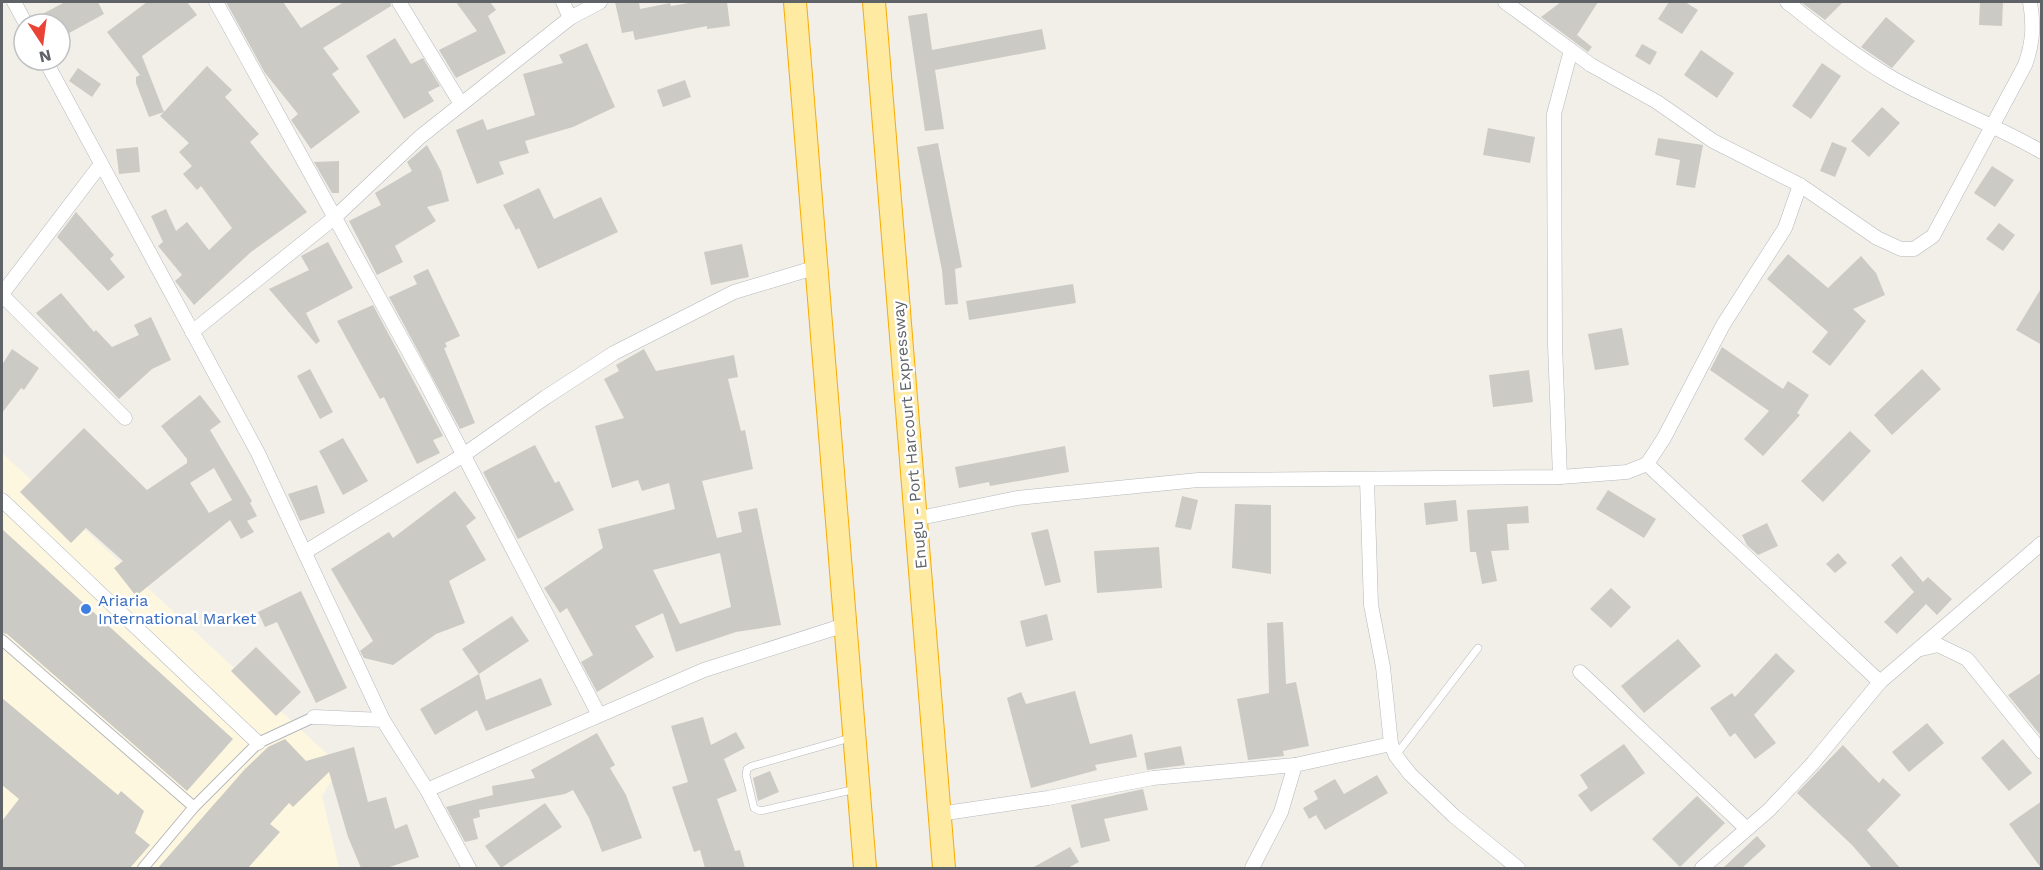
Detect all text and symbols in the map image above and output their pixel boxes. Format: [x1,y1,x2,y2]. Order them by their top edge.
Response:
north arrow [12,12,72,72]
text: N [37,46,53,67]
street label: Enugu - Port Harcourt Expressway [888,299,931,570]
place label: Ariaria International Market [98,591,257,628]
marker: Ariaria International Market [79,602,93,616]

